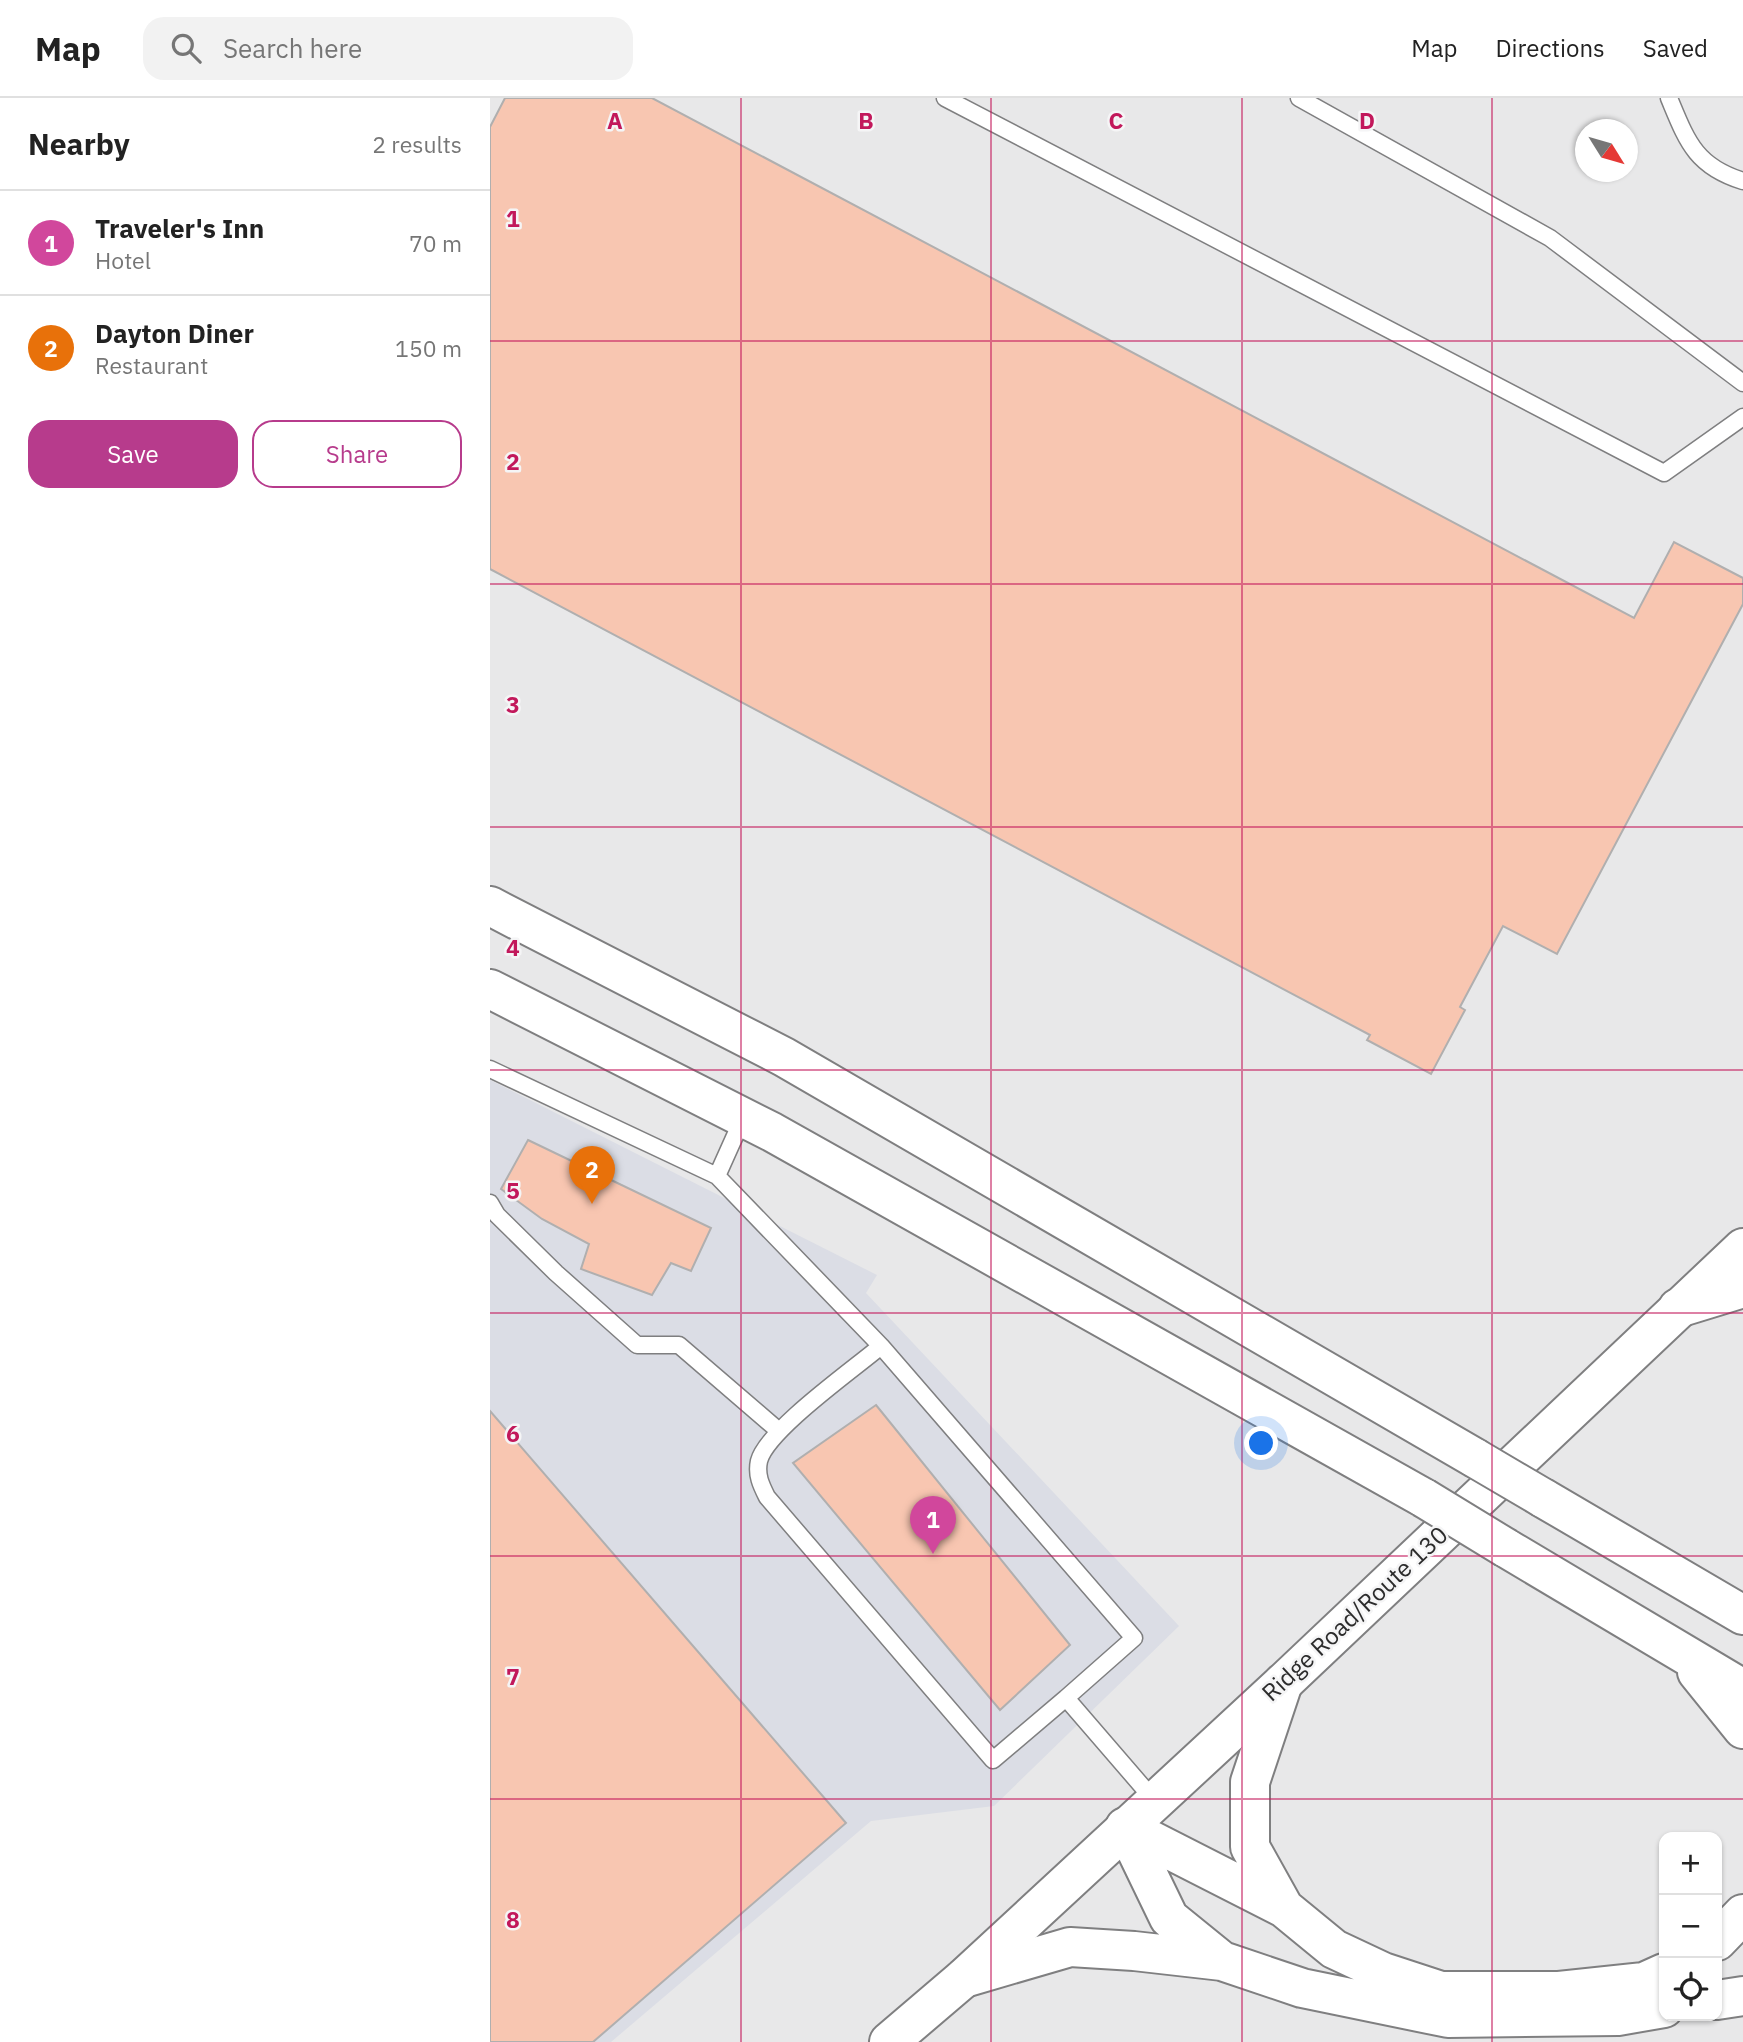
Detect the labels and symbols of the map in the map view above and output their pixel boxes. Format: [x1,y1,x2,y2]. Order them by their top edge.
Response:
text: A [607,105,623,135]
text: B [858,105,874,135]
text: C [1109,105,1124,135]
text: D [1359,105,1375,135]
north arrow [1575,119,1638,182]
text: 1 [506,203,520,233]
text: 2 [506,446,520,476]
text: 3 [506,689,520,719]
text: 4 [506,932,520,962]
pin: 2 [569,1146,615,1204]
text: 5 [506,1175,520,1205]
text: 6 [506,1418,520,1448]
your location [1244,1426,1278,1460]
pin: 1 [910,1496,956,1554]
street label: Ridge Road/Route 130 [1254,1519,1454,1708]
text: 7 [506,1661,520,1691]
text: 8 [506,1904,520,1934]

